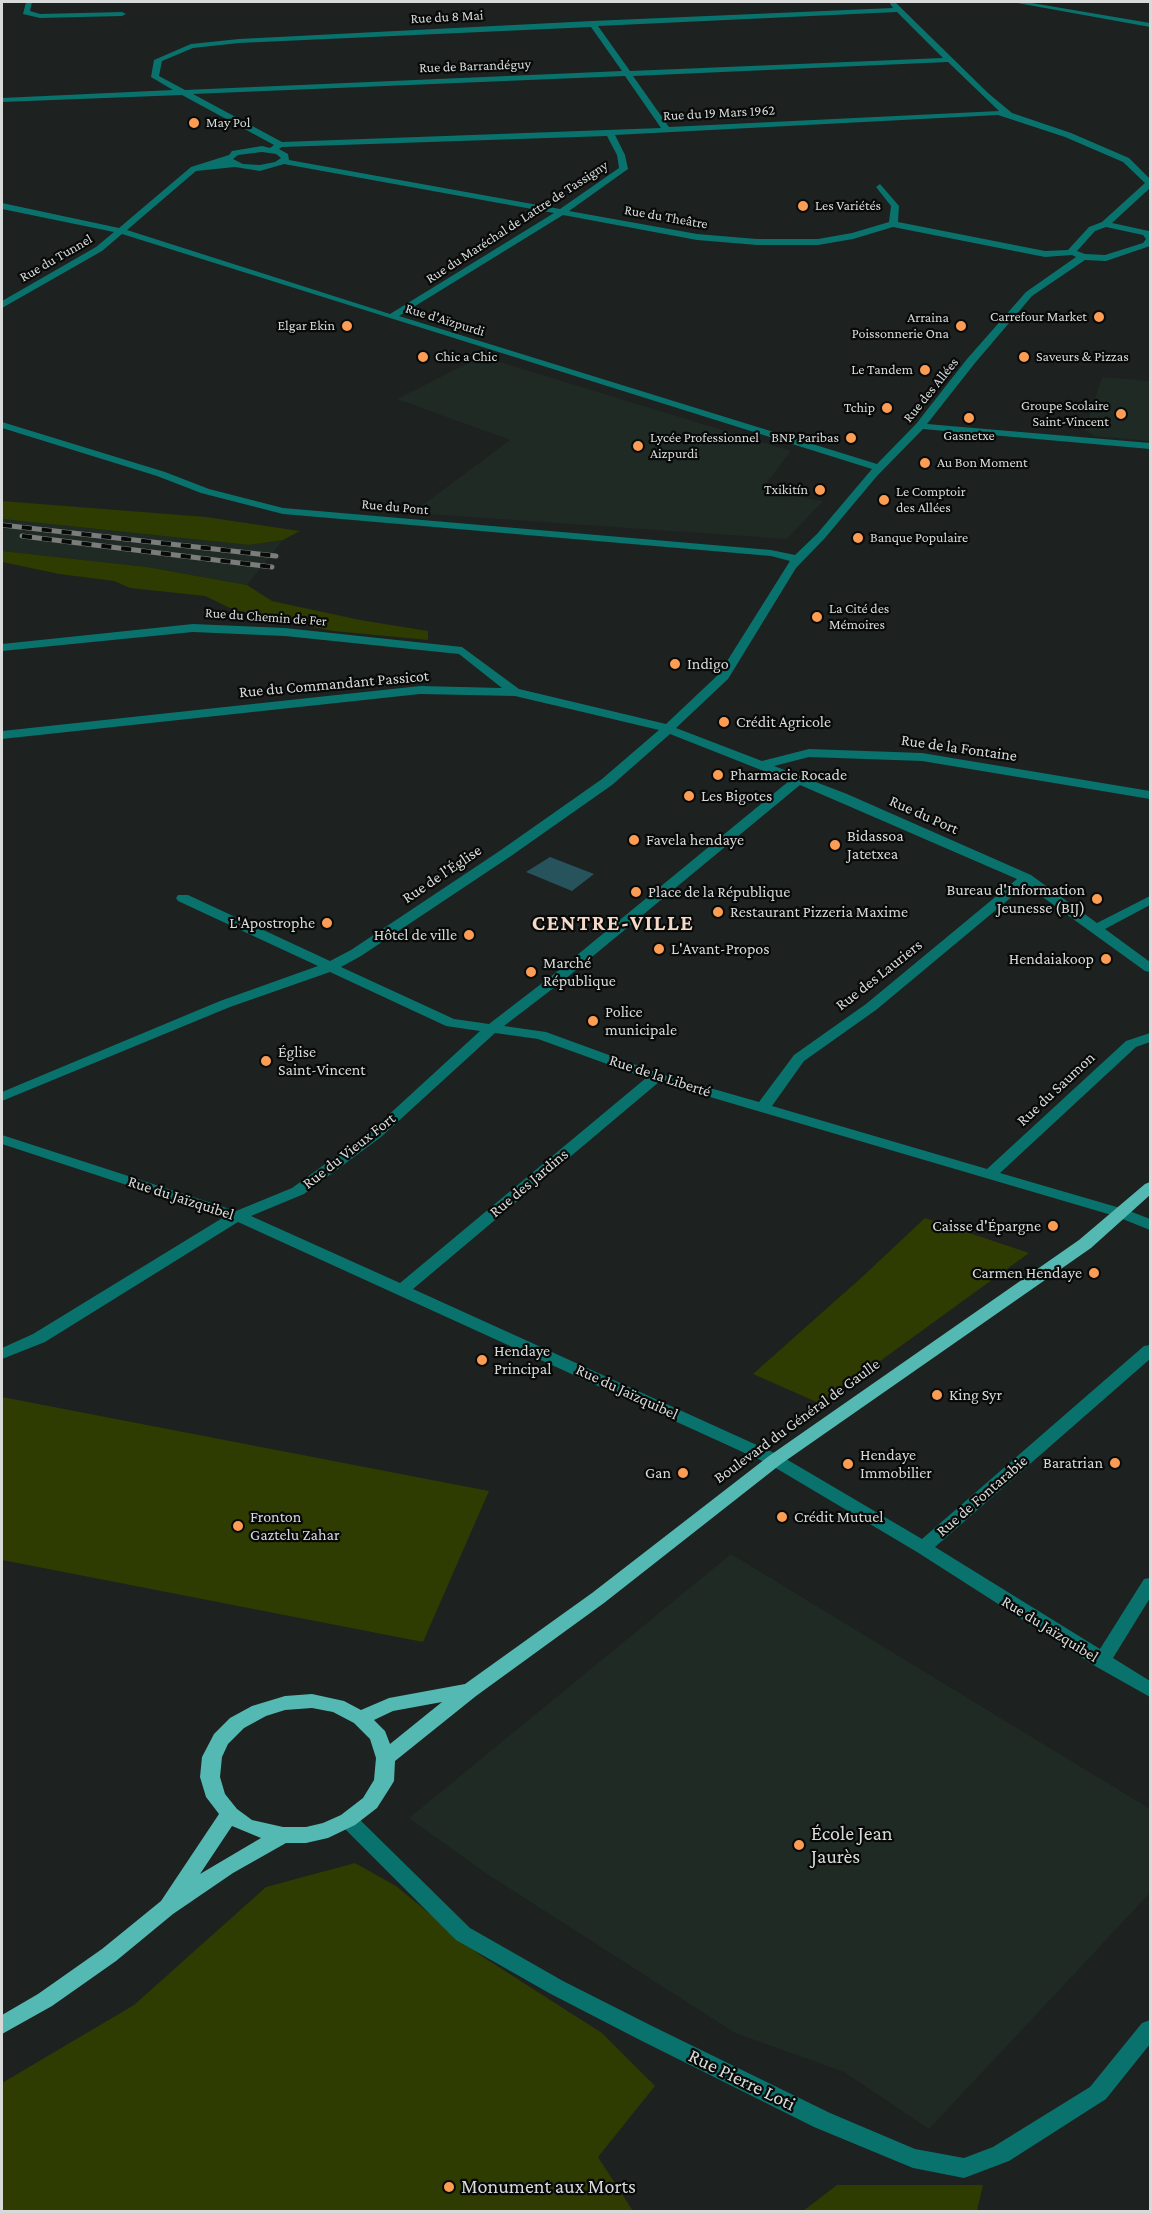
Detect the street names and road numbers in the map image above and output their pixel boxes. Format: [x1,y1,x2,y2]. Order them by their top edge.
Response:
street label: Rue du 8 Mai [410,7,484,27]
street label: Rue de Barrandéguy [419,56,531,76]
street label: Rue du 19 Mars 1962 [663,102,775,124]
street label: Rue du Maréchal de Lattre de Tassigny [423,157,611,287]
street label: Rue du Theâtre [623,201,709,233]
street label: Rue du Tunnel [17,230,95,286]
street label: Rue d'Aïzpurdi [403,300,487,340]
street label: Rue des Allées [900,354,962,426]
street label: Rue du Pont [361,496,429,518]
street label: Rue du Chemin de Fer [205,604,327,630]
street label: Rue du Commandant Passicot [238,666,430,702]
street label: Rue de la Fontaine [900,730,1018,766]
street label: Rue du Port [886,791,962,839]
street label: Rue de l'Église [399,840,485,908]
street label: Rue des Lauriers [832,935,926,1015]
street label: Rue du Saumon [1013,1048,1099,1130]
street label: Rue de la Liberté [607,1051,713,1101]
street label: Rue du Vieux Fort [299,1109,399,1193]
street label: Rue des Jardins [486,1145,572,1221]
street label: Rue du Jaïzquibel [125,1172,237,1224]
street label: Boulevard du Général de Gaulle [710,1354,884,1488]
street label: Rue du Jaïzquibel [573,1360,681,1424]
street label: Rue de Fontarabie [932,1451,1032,1541]
street label: Rue du Jaïzquibel [998,1592,1102,1666]
street label: Rue Pierre Loti [685,2044,799,2116]

